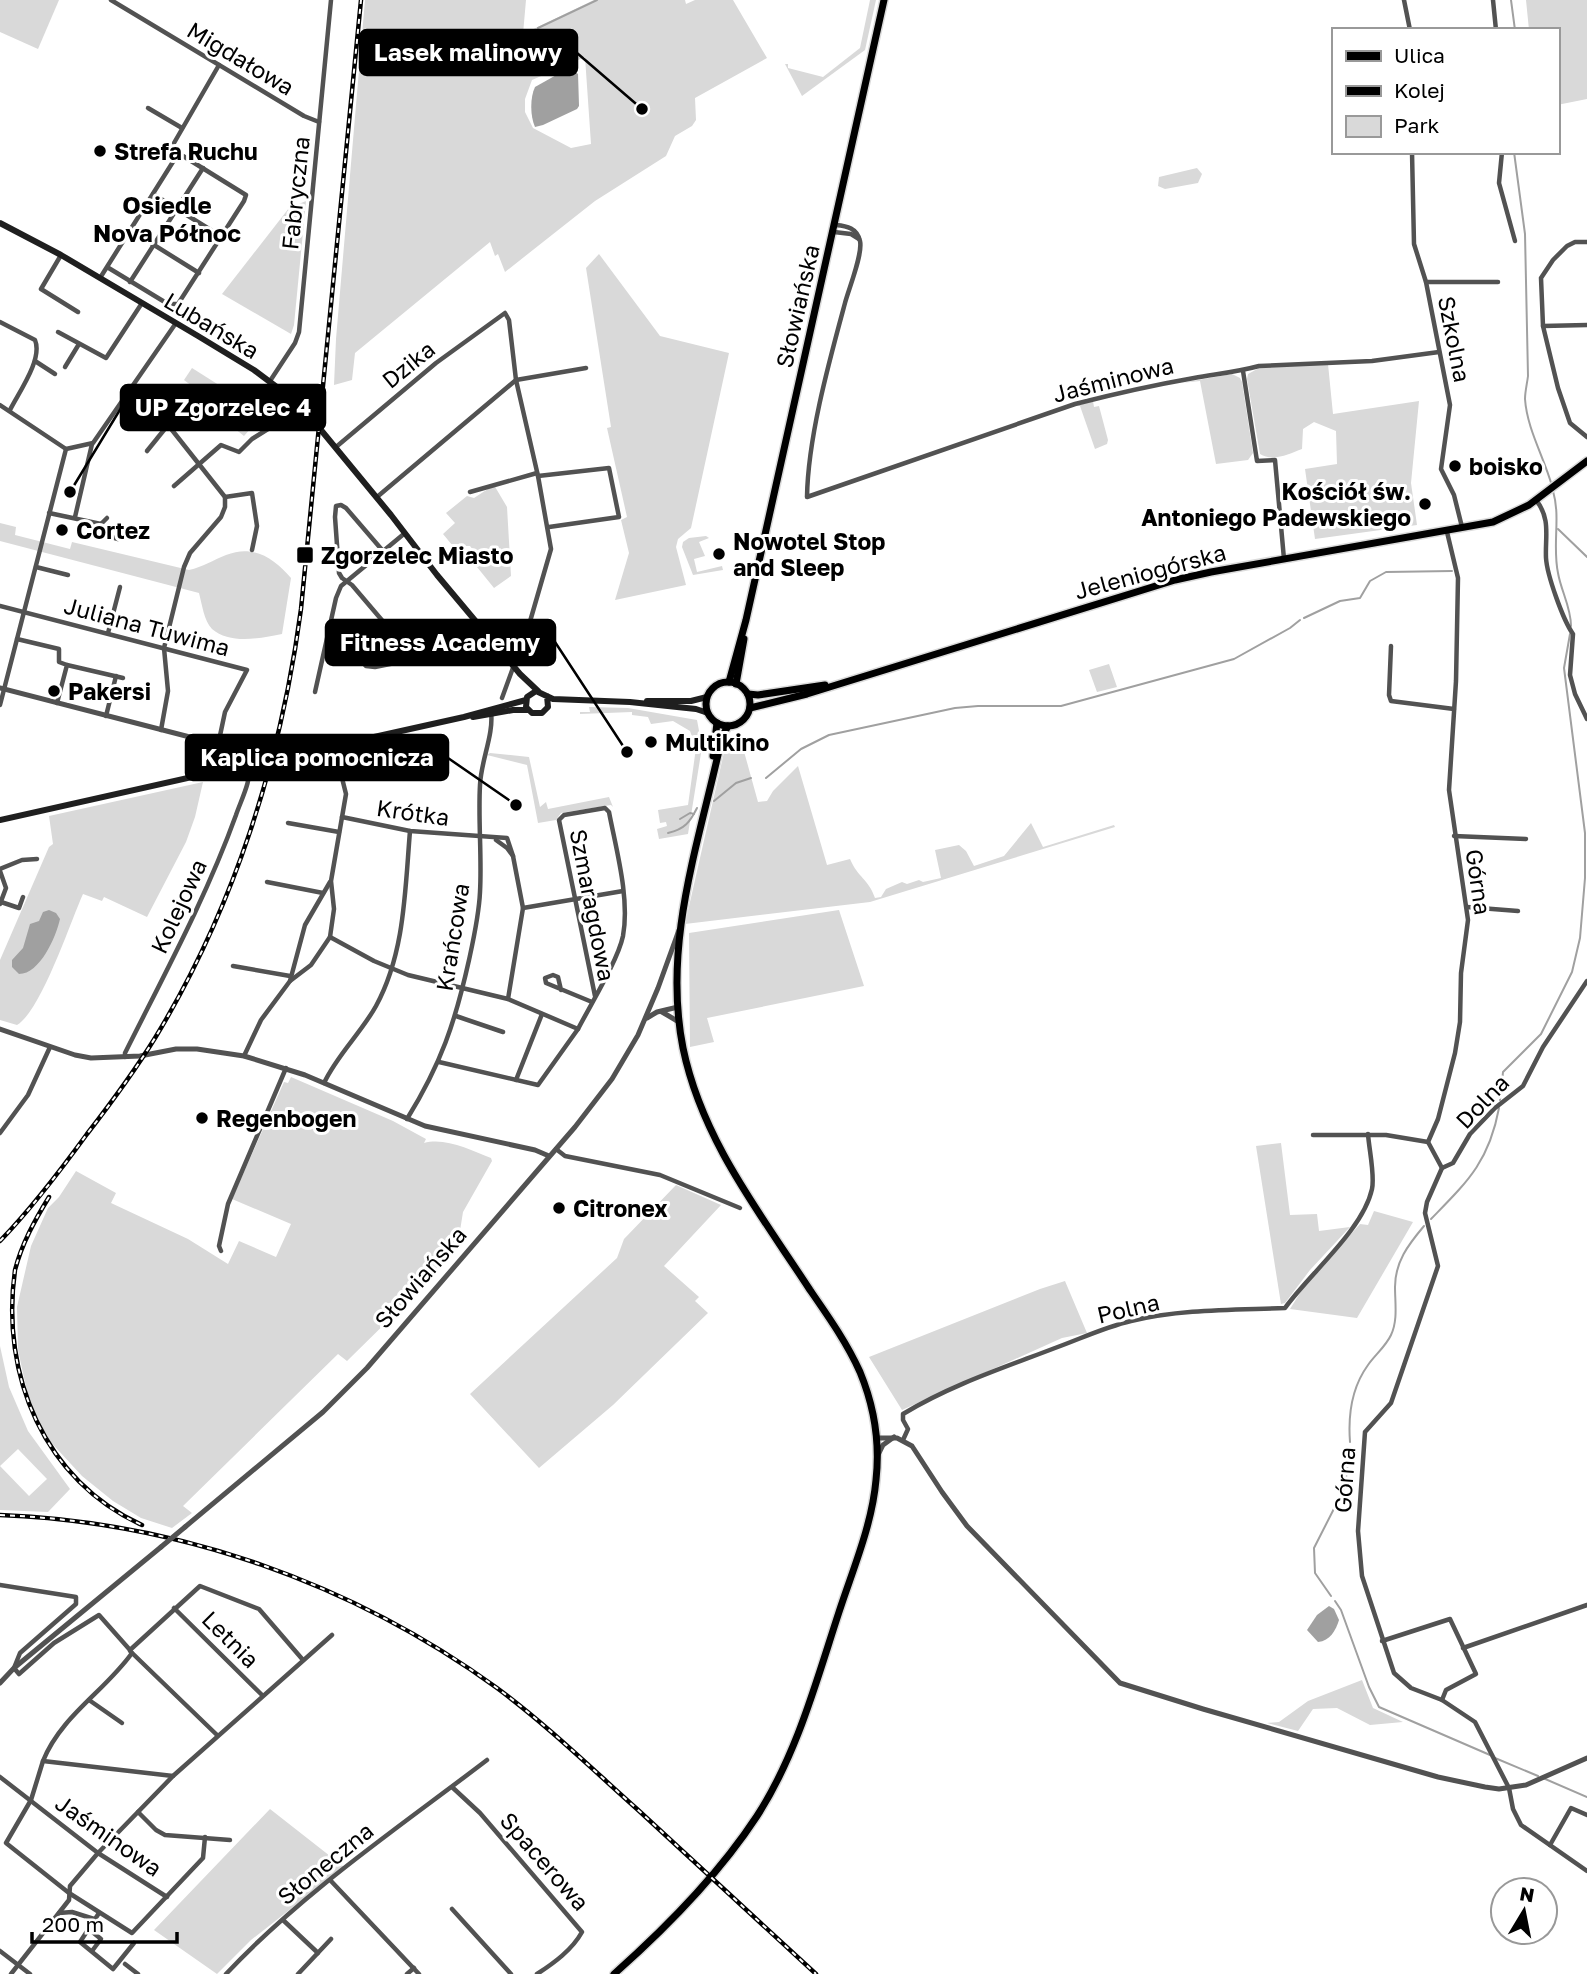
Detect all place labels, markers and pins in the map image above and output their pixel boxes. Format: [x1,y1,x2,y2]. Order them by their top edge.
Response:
callout: Lasek malinowy [360,30,577,75]
place label: Strefa Ruchu [114,137,258,165]
marker: Strefa Ruchu [92,143,108,159]
callout: UP Zgorzelec 4 [121,385,325,430]
place label: boisko [1469,452,1543,480]
marker: boisko [1447,458,1463,474]
place label: Kościół św. Antoniego Padewskiego [1141,477,1411,531]
marker: Kościół św. Antoniego Padewskiego [1417,496,1433,512]
place label: Cortez [76,516,150,544]
marker: Cortez [54,522,70,538]
place label: Nowotel Stop and Sleep [733,527,885,581]
place label: Zgorzelec Miasto [321,541,514,569]
marker: Zgorzelec Miasto [295,545,315,565]
marker: Nowotel Stop and Sleep [711,546,727,562]
callout: Fitness Academy [326,620,555,665]
place label: Pakersi [68,677,151,705]
marker: Pakersi [46,683,62,699]
place label: Multikino [665,728,769,756]
marker: Multikino [643,734,659,750]
callout: Kaplica pomocnicza [186,735,448,780]
place label: Regenbogen [216,1104,356,1132]
marker: Regenbogen [194,1110,210,1126]
place label: Citronex [573,1194,668,1222]
marker: Citronex [551,1200,567,1216]

